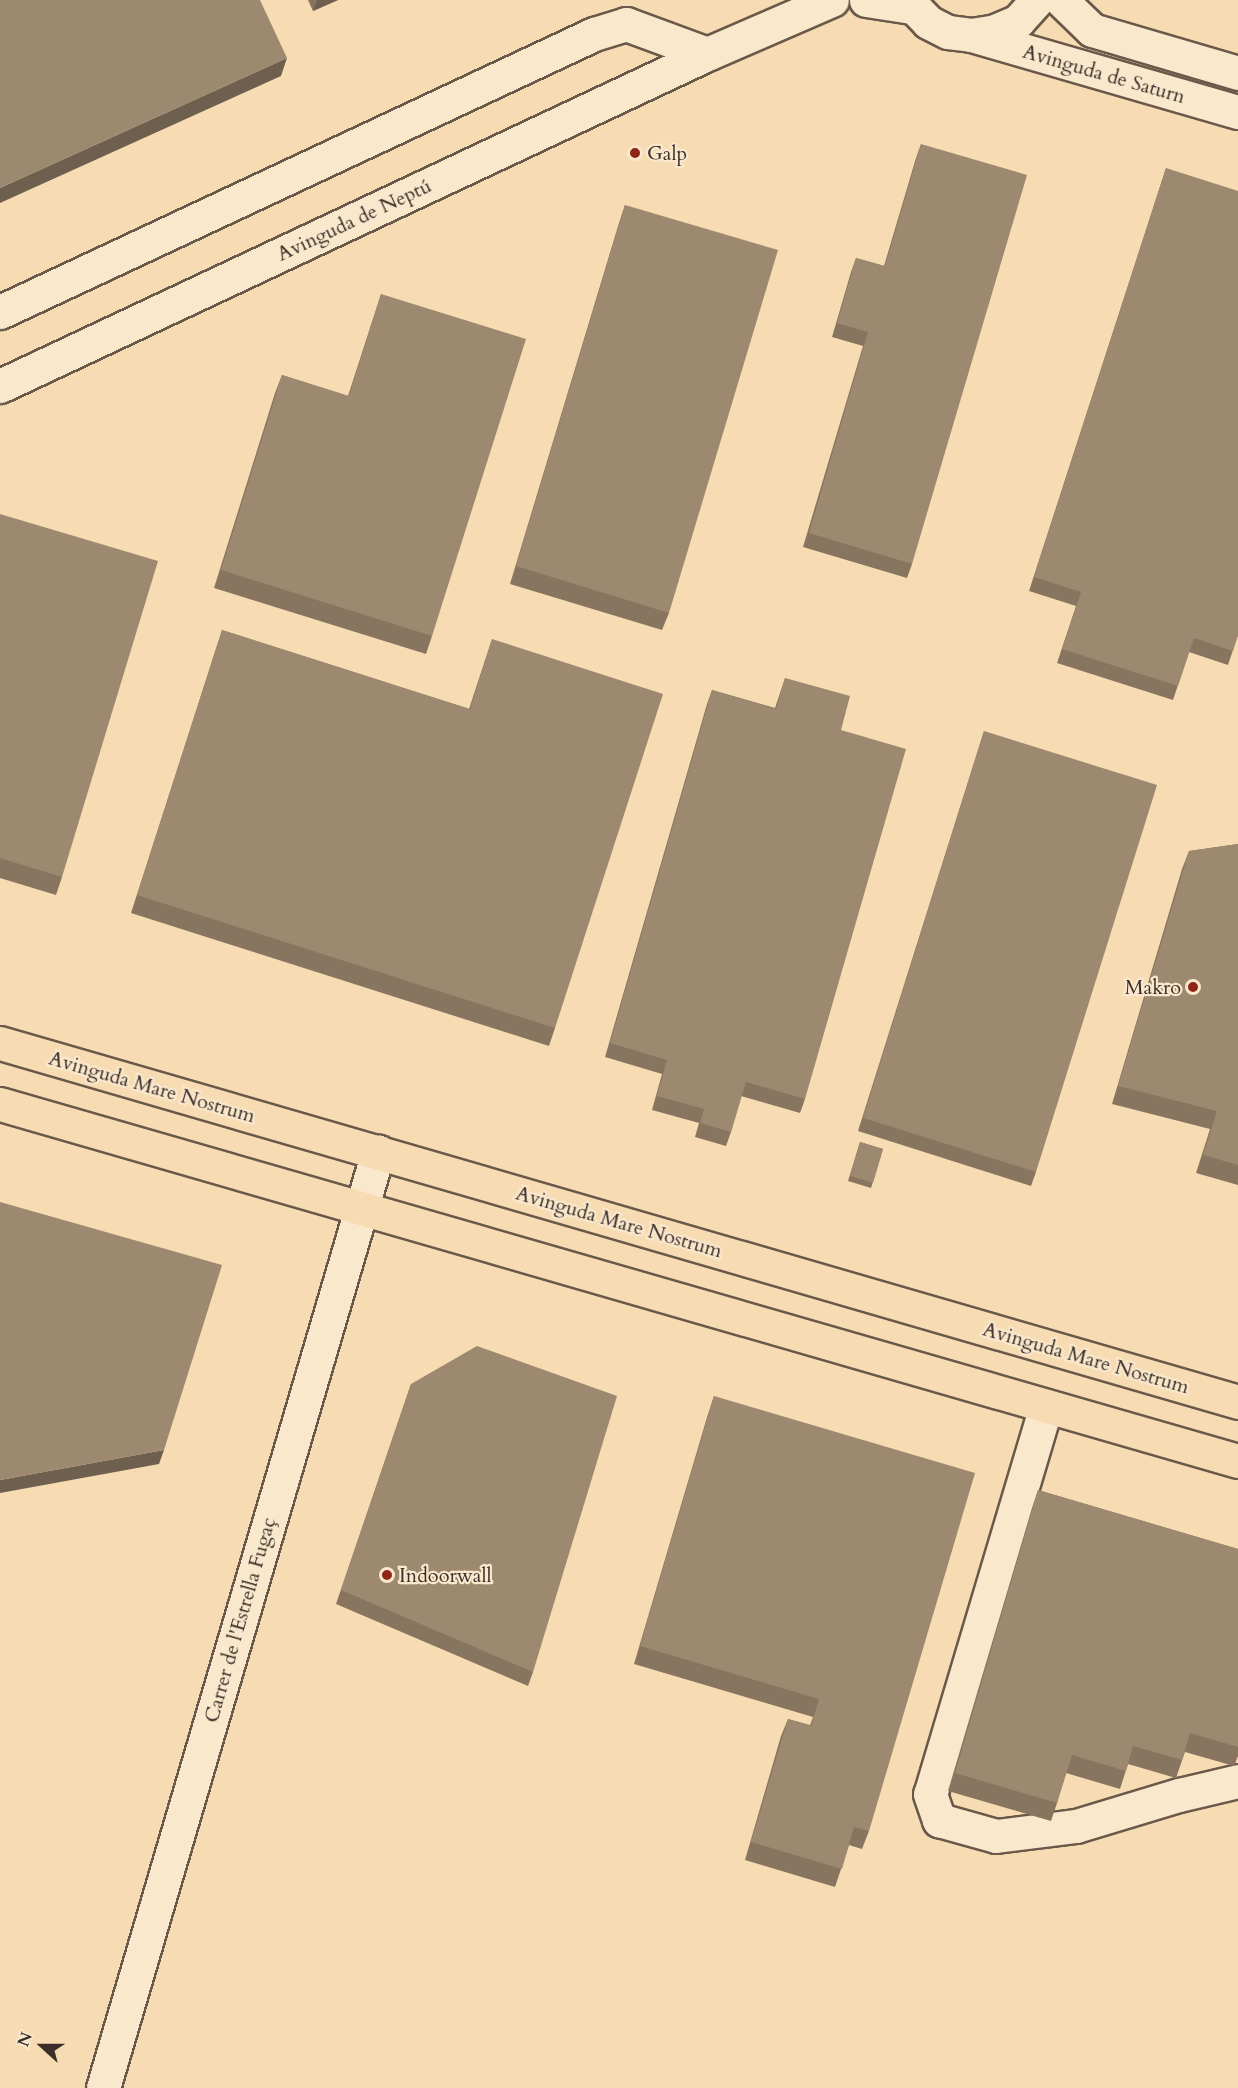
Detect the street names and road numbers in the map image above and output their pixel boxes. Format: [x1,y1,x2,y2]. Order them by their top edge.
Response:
street label: Avinguda de Saturn [1020,39,1188,109]
street label: Avinguda de Neptú [273,174,435,266]
street label: Avinguda Mare Nostrum [46,1046,258,1128]
street label: Avinguda Mare Nostrum [513,1181,725,1263]
street label: Avinguda Mare Nostrum [980,1317,1192,1399]
street label: Carrer de l'Estrella Fugaç [199,1515,281,1725]

